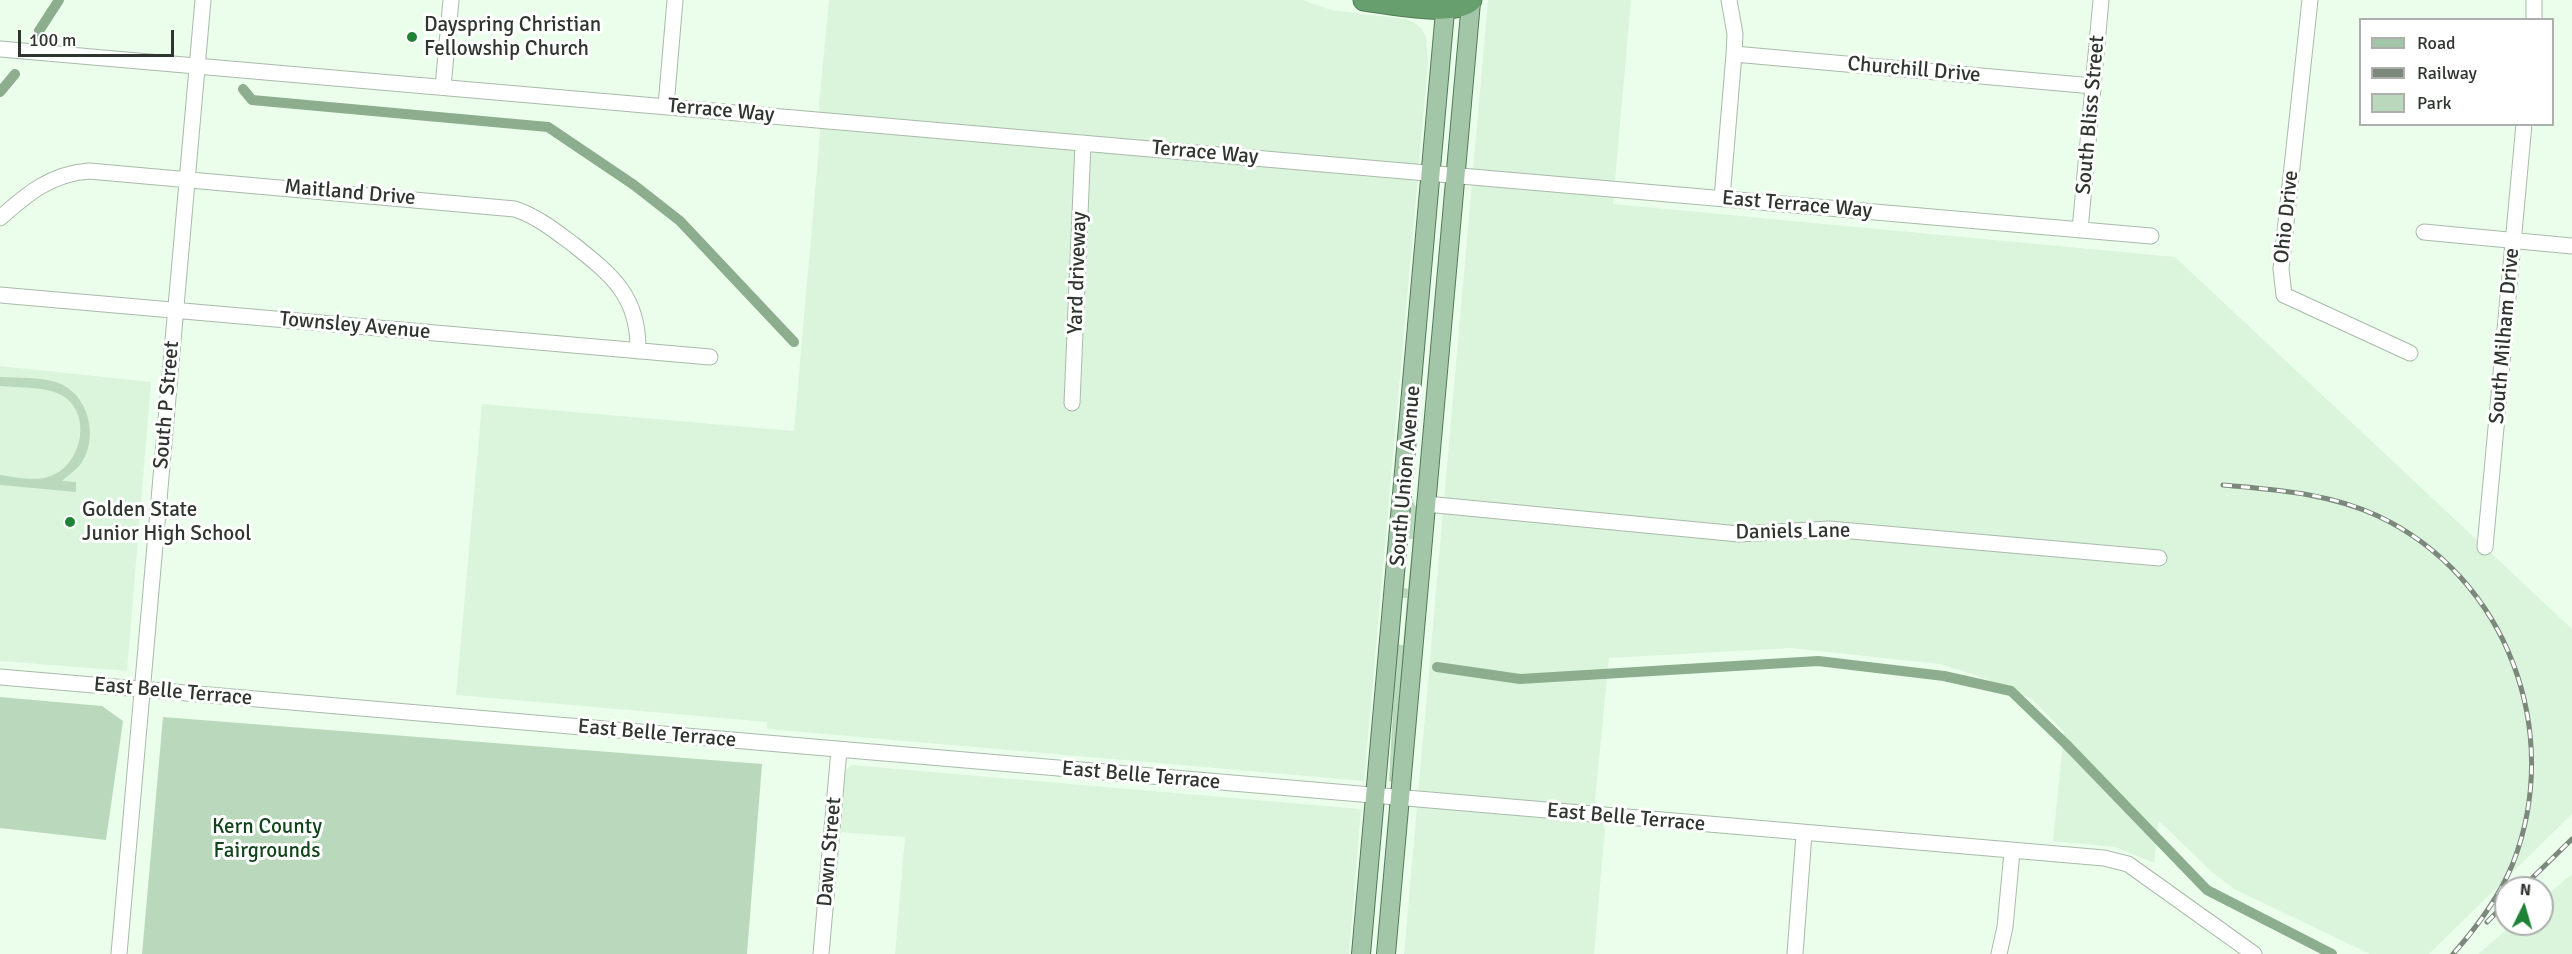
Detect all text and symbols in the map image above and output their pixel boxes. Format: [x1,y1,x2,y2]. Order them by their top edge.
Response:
place label: Dayspring Christian Fellowship Church [424,12,601,62]
scale bar [21,18,177,56]
legend [2359,18,2554,126]
text: 100 m [29,29,76,51]
marker: Dayspring Christian Fellowship Church [405,30,419,44]
text: Road [2417,32,2456,54]
street label: South Bliss Street [2071,34,2111,196]
street label: Churchill Drive [1846,52,1982,88]
text: Railway [2417,62,2477,84]
text: Park [2417,92,2452,114]
street label: Terrace Way [667,94,775,128]
street label: Terrace Way [1151,136,1259,170]
street label: Ohio Drive [2270,169,2304,265]
street label: Maitland Drive [283,175,417,211]
street label: East Terrace Way [1721,186,1873,224]
street label: Yard driveway [1063,211,1093,335]
street label: South Milham Drive [2485,247,2525,425]
street label: Townsley Avenue [278,307,432,345]
street label: South P Street [149,340,185,470]
street label: South Union Avenue [1386,385,1426,567]
place label: Golden State Junior High School [82,497,251,547]
marker: Golden State Junior High School [63,515,77,529]
street label: Daniels Lane [1735,518,1851,546]
street label: East Belle Terrace [93,673,253,711]
street label: East Belle Terrace [577,715,737,753]
street label: East Belle Terrace [1061,757,1221,795]
street label: Dawn Street [813,796,847,908]
street label: East Belle Terrace [1546,799,1706,837]
park label: Kern County Fairgrounds [212,814,322,864]
north arrow [2494,876,2554,936]
text: N [2519,880,2532,901]

